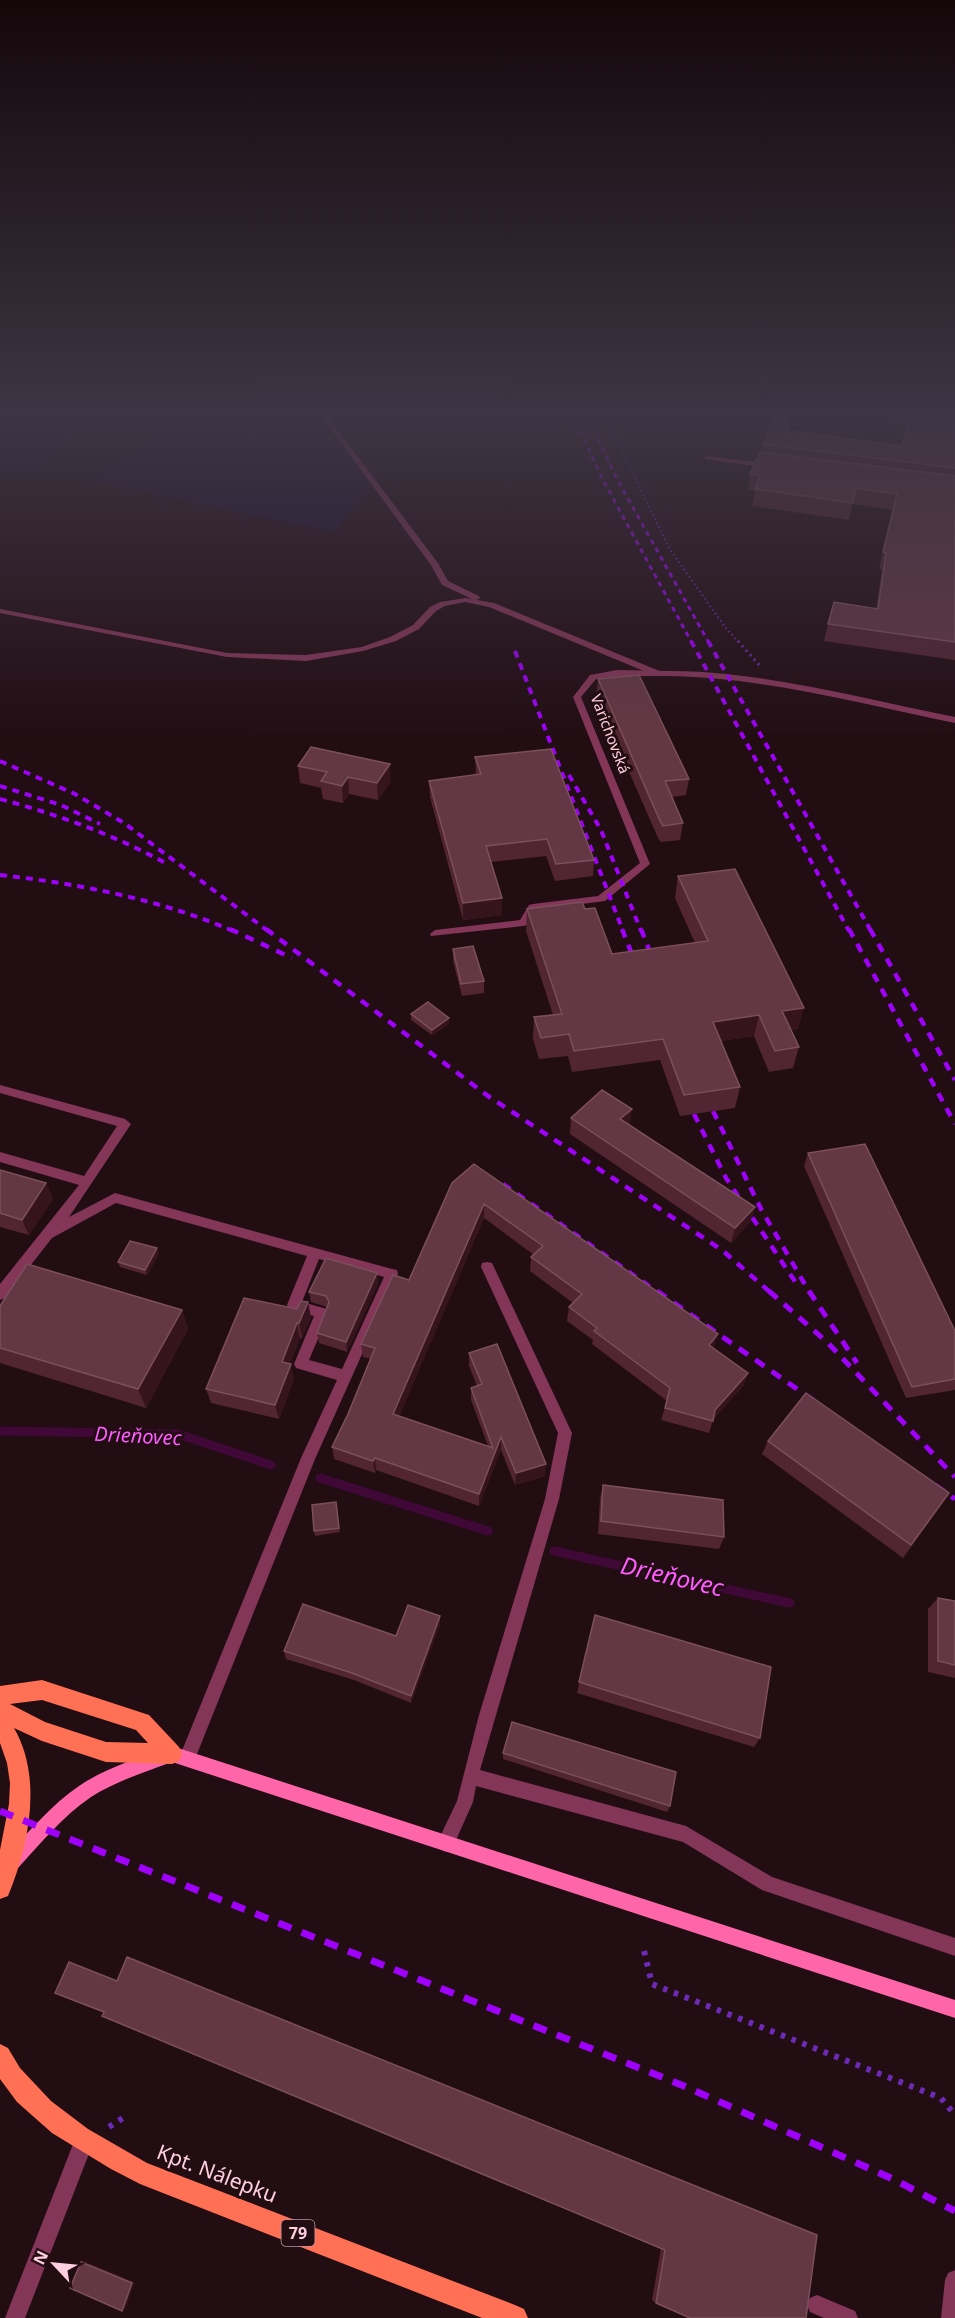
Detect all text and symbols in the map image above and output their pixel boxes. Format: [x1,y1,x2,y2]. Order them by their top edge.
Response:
street label: Varichovská [587,691,635,776]
water label: Drieňovec [94,1420,183,1451]
water label: Drieňovec [618,1548,728,1604]
street label: Kpt. Nálepku [153,2137,282,2209]
road number: 79 [282,2220,314,2246]
north arrow [24,2234,84,2294]
text: N [28,2247,53,2268]

